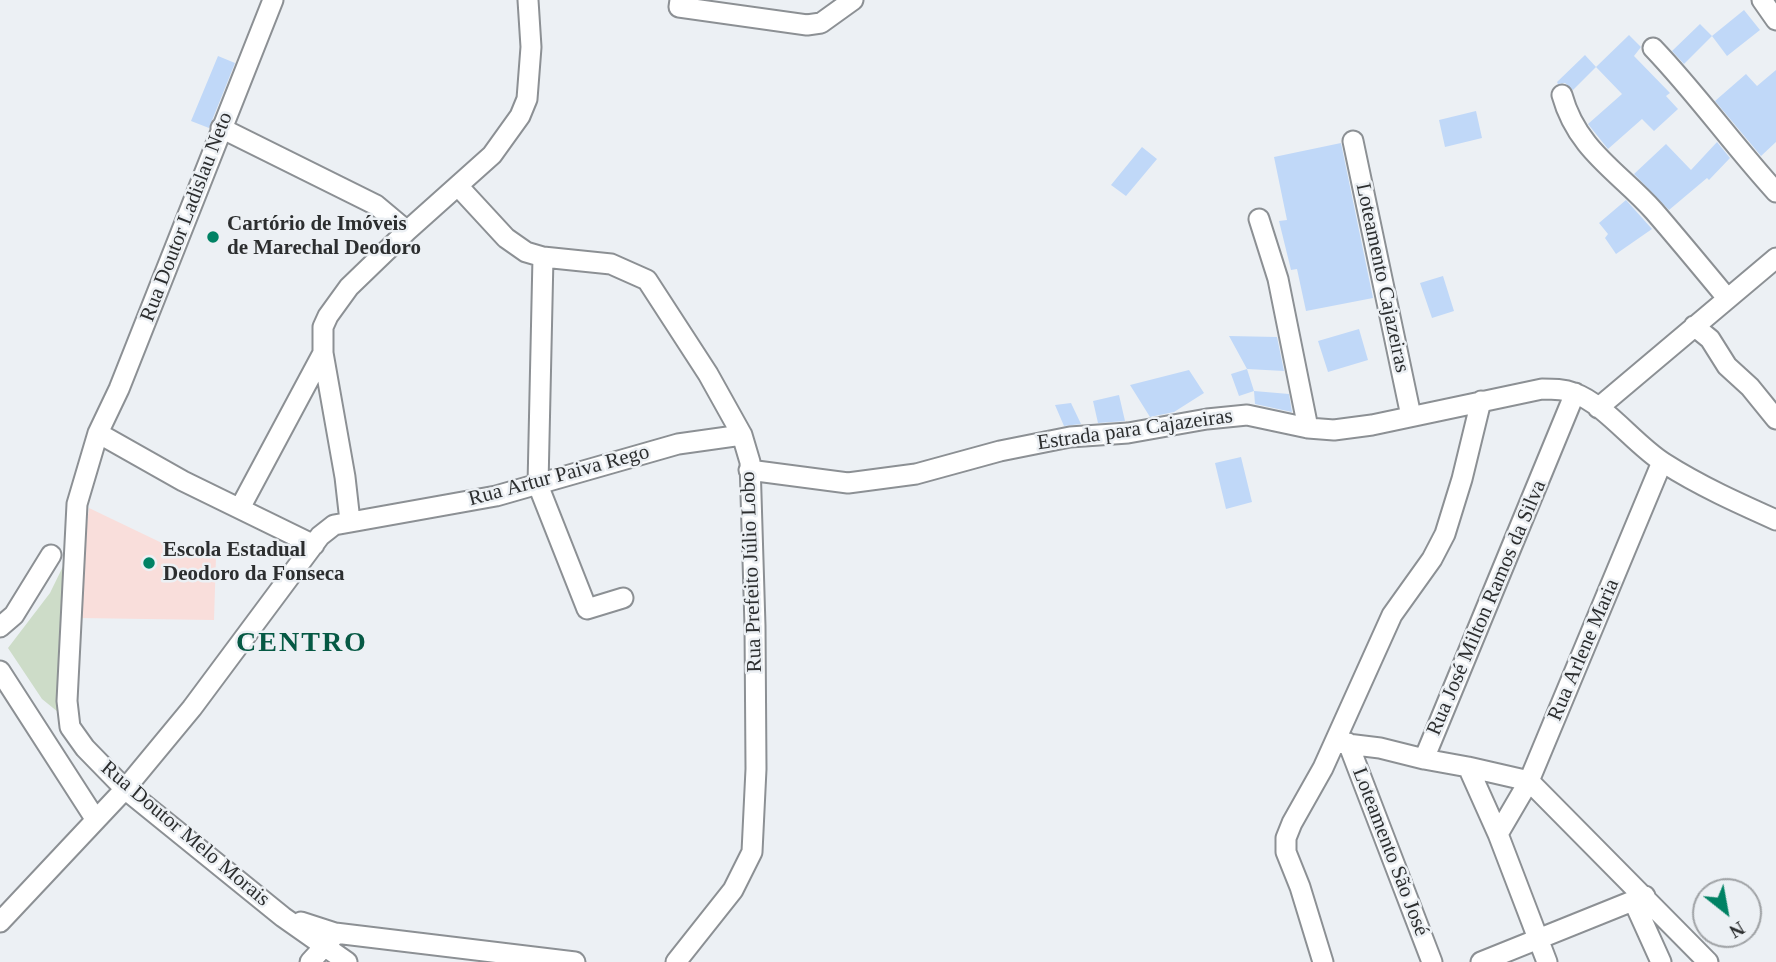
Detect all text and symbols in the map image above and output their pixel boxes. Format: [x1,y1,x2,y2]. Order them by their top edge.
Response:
street label: Rua Doutor Ladislau Neto [135,109,239,325]
street label: Loteamento Cajazeiras [1350,181,1414,375]
place label: Cartório de Imóveis de Marechal Deodoro [227,212,421,262]
marker: Cartório de Imóveis de Marechal Deodoro [205,229,221,245]
street label: Estrada para Cajazeiras [1036,404,1234,456]
street label: Rua Artur Paiva Rego [466,440,652,512]
street label: Rua Prefeito Júlio Lobo [736,471,768,673]
street label: Rua José Milton Ramos da Silva [1422,477,1552,739]
place label: Escola Estadual Deodoro da Fonseca [163,538,345,588]
marker: Escola Estadual Deodoro da Fonseca [141,555,157,571]
street label: Rua Arlene Maria [1543,575,1625,725]
district label: CENTRO [237,627,367,661]
street label: Rua Doutor Melo Morais [95,756,275,912]
street label: Loteamento São José [1346,764,1434,940]
north arrow [1692,878,1762,948]
text: N [1726,917,1748,942]

